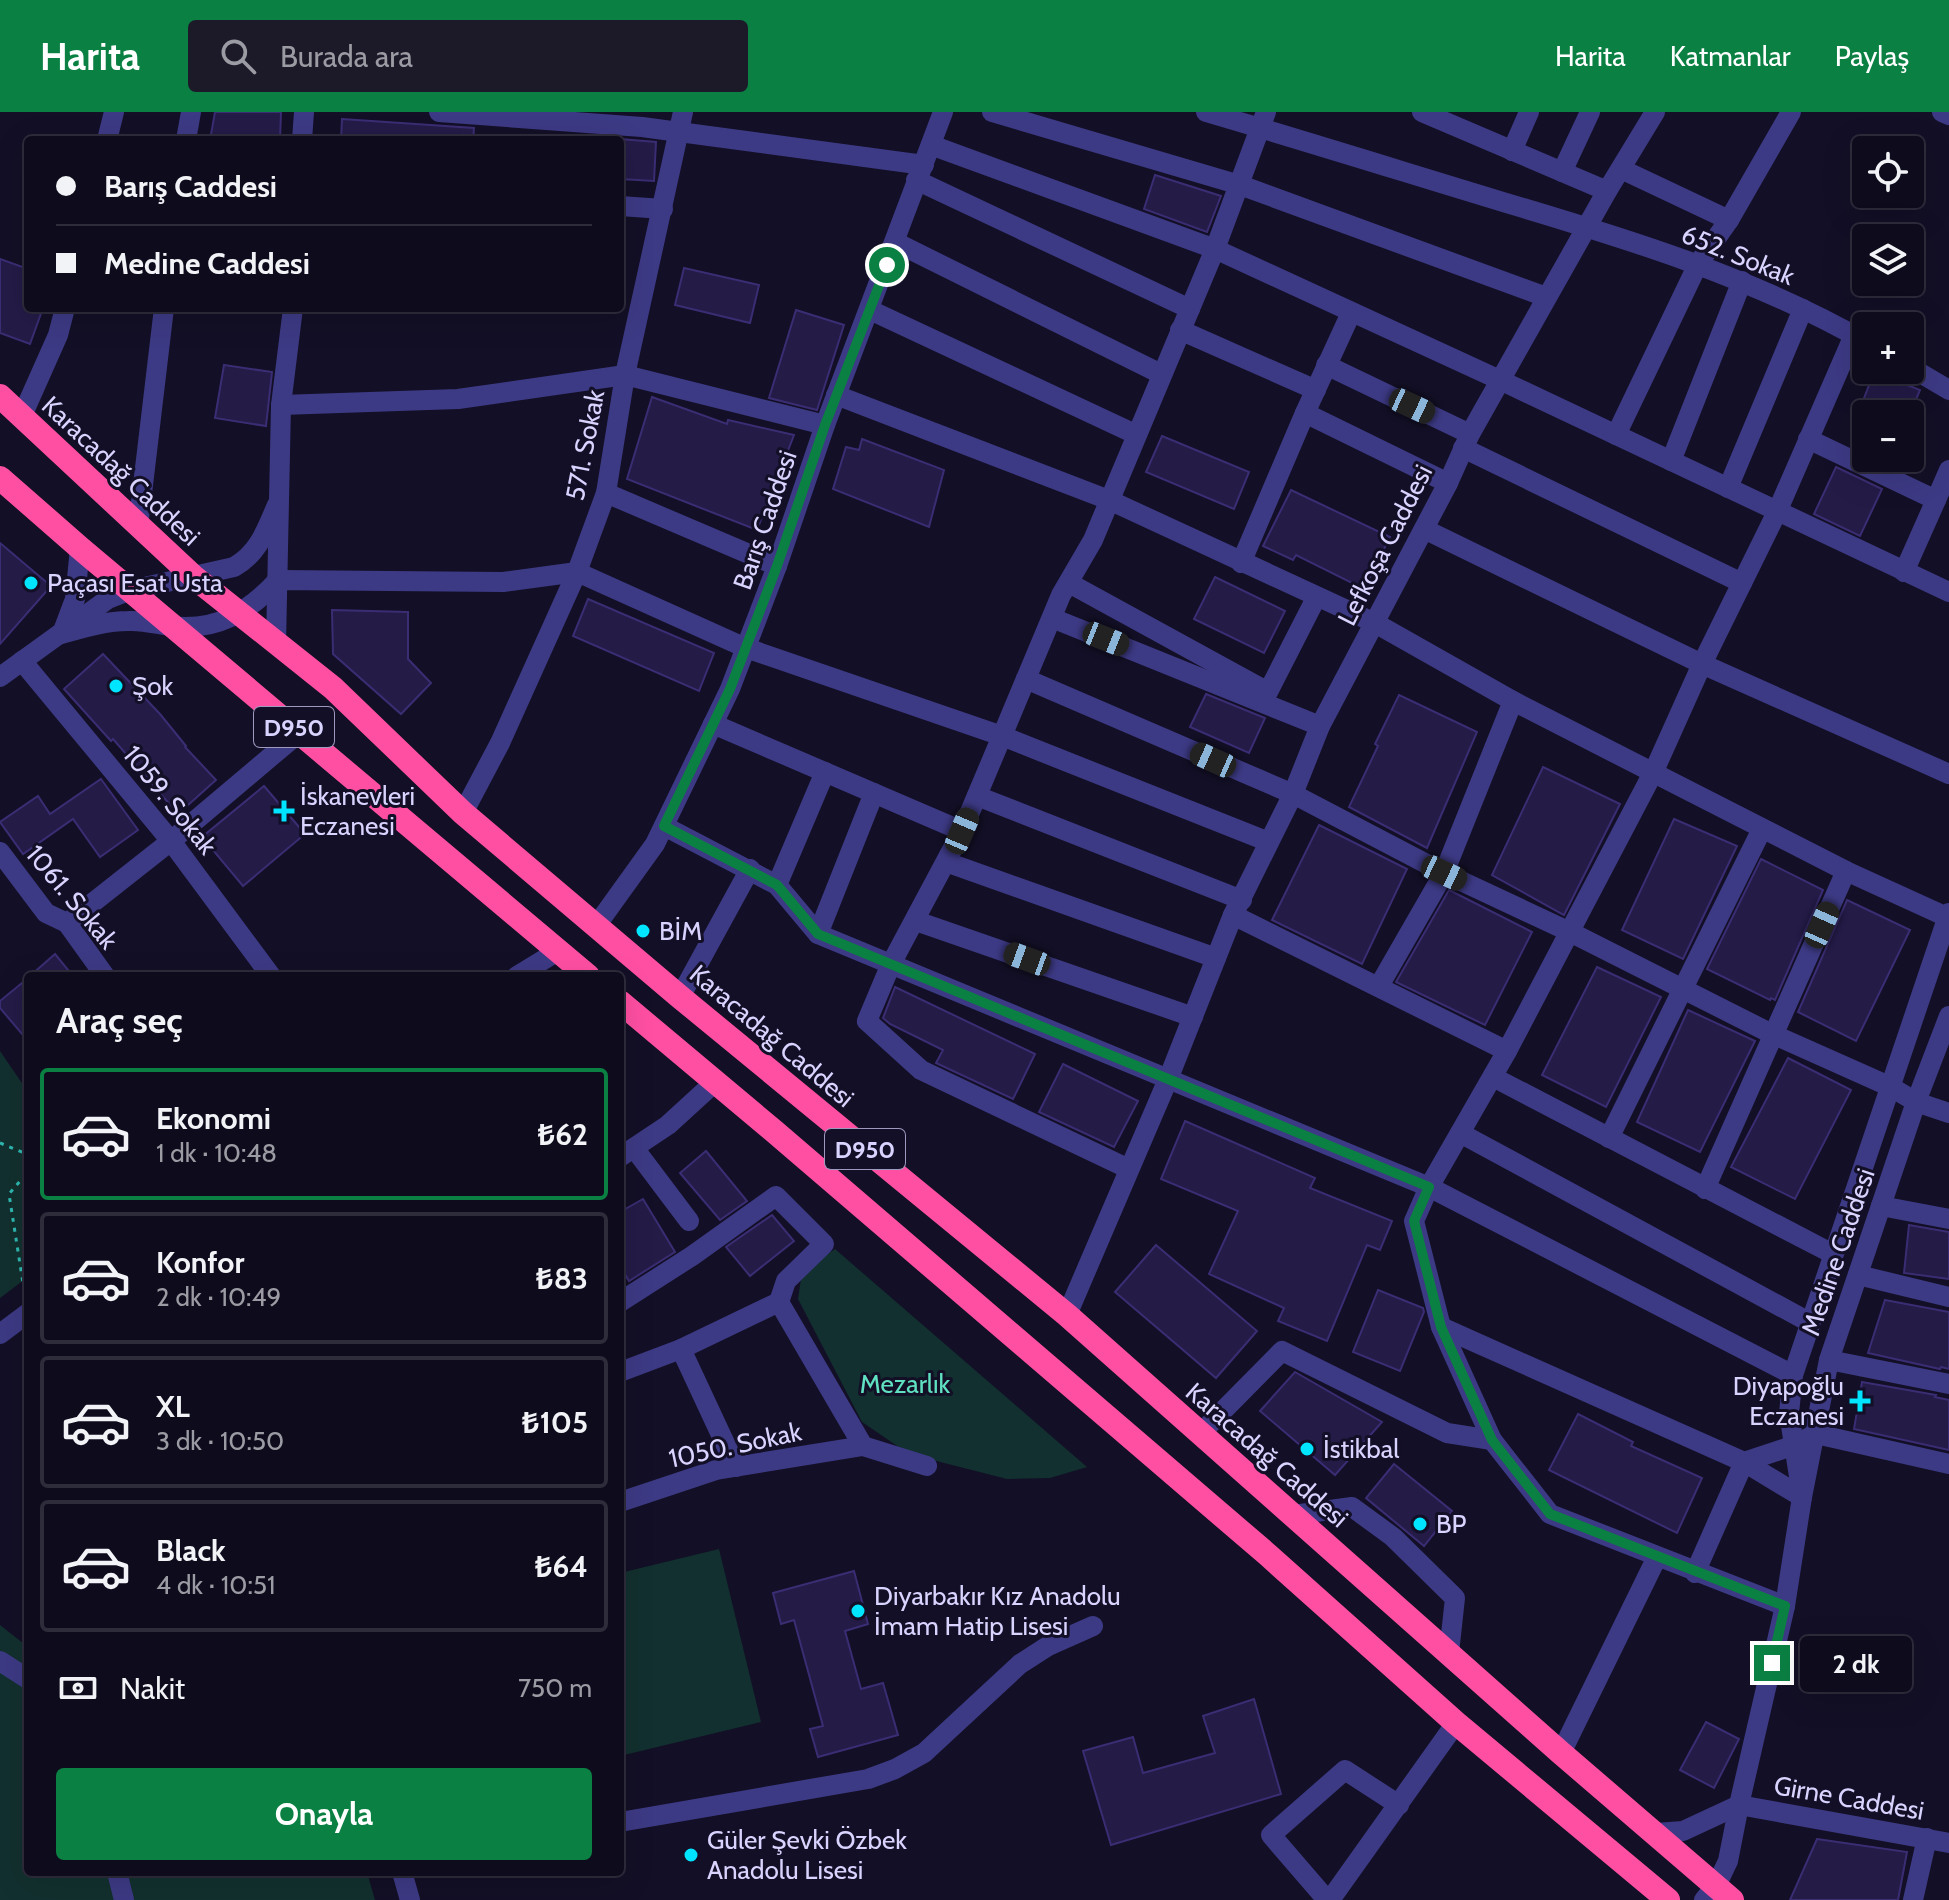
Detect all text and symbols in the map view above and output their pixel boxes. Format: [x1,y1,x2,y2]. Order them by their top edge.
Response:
search box [188,20,748,92]
text: Harita [40,33,140,80]
icon: search [216,34,260,78]
text: Burada ara [280,38,413,75]
text: Harita [1555,39,1626,73]
text: Katmanlar [1670,39,1791,73]
text: Paylaş [1835,39,1909,73]
map controls [1852,136,1924,472]
button: locate [1852,136,1924,208]
text: Barış Caddesi [104,168,277,205]
street label: 652. Sokak [1677,218,1799,292]
button: layers [1852,224,1924,296]
text: Medine Caddesi [104,245,310,282]
route start [869,247,905,283]
button: + [1852,312,1924,384]
car [1385,385,1439,427]
street label: 571. Sokak [559,387,611,503]
street label: Karacadağ Caddesi [35,390,207,552]
button: − [1852,400,1924,472]
street label: Barış Caddesi [726,446,804,594]
street label: Lefkoşa Caddesi [1331,459,1439,631]
place label: Paçası Esat Usta [47,567,223,599]
marker: Paçası Esat Usta [22,574,40,592]
car [1079,619,1133,659]
place label: Şok [132,670,173,702]
marker: Şok [107,677,125,695]
road number: D950 [254,707,334,747]
street label: 1059. Sokak [116,739,224,861]
car [1186,739,1240,781]
place label: İskanevleri Eczanesi [300,780,415,842]
marker: İskanevleri Eczanesi [275,802,293,820]
car [942,804,982,858]
street label: 1061. Sokak [19,838,125,956]
car [1417,852,1471,894]
car [1801,898,1843,952]
place label: BİM [659,915,702,947]
marker: BİM [634,922,652,940]
car [1000,940,1054,978]
street label: Karacadağ Caddesi [683,958,861,1114]
text: Araç seç [56,998,183,1042]
icon: car [60,1098,132,1170]
text: Ekonomi [156,1100,271,1137]
text: ₺62 [537,1116,588,1153]
road number: D950 [825,1129,905,1169]
text: 1 dk · 10:48 [156,1137,277,1169]
street label: Medine Caddesi [1794,1164,1882,1340]
icon: car [60,1242,132,1314]
text: Konfor [156,1244,244,1281]
text: ₺83 [536,1260,588,1297]
text: 2 dk · 10:49 [156,1281,281,1313]
park label: Mezarlık [860,1368,951,1400]
place label: Diyapoğlu Eczanesi [1733,1370,1844,1432]
street label: Karacadağ Caddesi [1179,1376,1355,1534]
icon: car [60,1386,132,1458]
text: XL [156,1388,190,1425]
marker: Diyapoğlu Eczanesi [1851,1392,1869,1410]
text: ₺105 [522,1404,588,1441]
street label: 1050. Sokak [666,1415,805,1475]
text: 3 dk · 10:50 [156,1425,284,1457]
place label: İstikbal [1323,1433,1399,1465]
marker: İstikbal [1298,1440,1316,1458]
place label: BP [1436,1508,1467,1540]
marker: BP [1411,1515,1429,1533]
icon: car [60,1530,132,1602]
text: Black [156,1532,226,1569]
text: ₺64 [535,1548,588,1585]
text: 4 dk · 10:51 [156,1569,275,1601]
place label: Diyarbakır Kız Anadolu İmam Hatip Lisesi [874,1580,1121,1642]
marker: Diyarbakır Kız Anadolu İmam Hatip Lisesi [849,1602,867,1620]
callout: 2 dk [1800,1635,1912,1691]
route end [1754,1645,1790,1681]
text: 2 dk [1832,1648,1880,1680]
icon: cash [56,1666,100,1710]
text: Nakit [120,1670,185,1707]
text: 750 m [518,1672,592,1704]
button: Onayla [56,1768,592,1860]
street label: Girne Caddesi [1771,1769,1927,1827]
place label: Güler Şevki Özbek Anadolu Lisesi [707,1824,907,1886]
marker: Güler Şevki Özbek Anadolu Lisesi [682,1846,700,1864]

